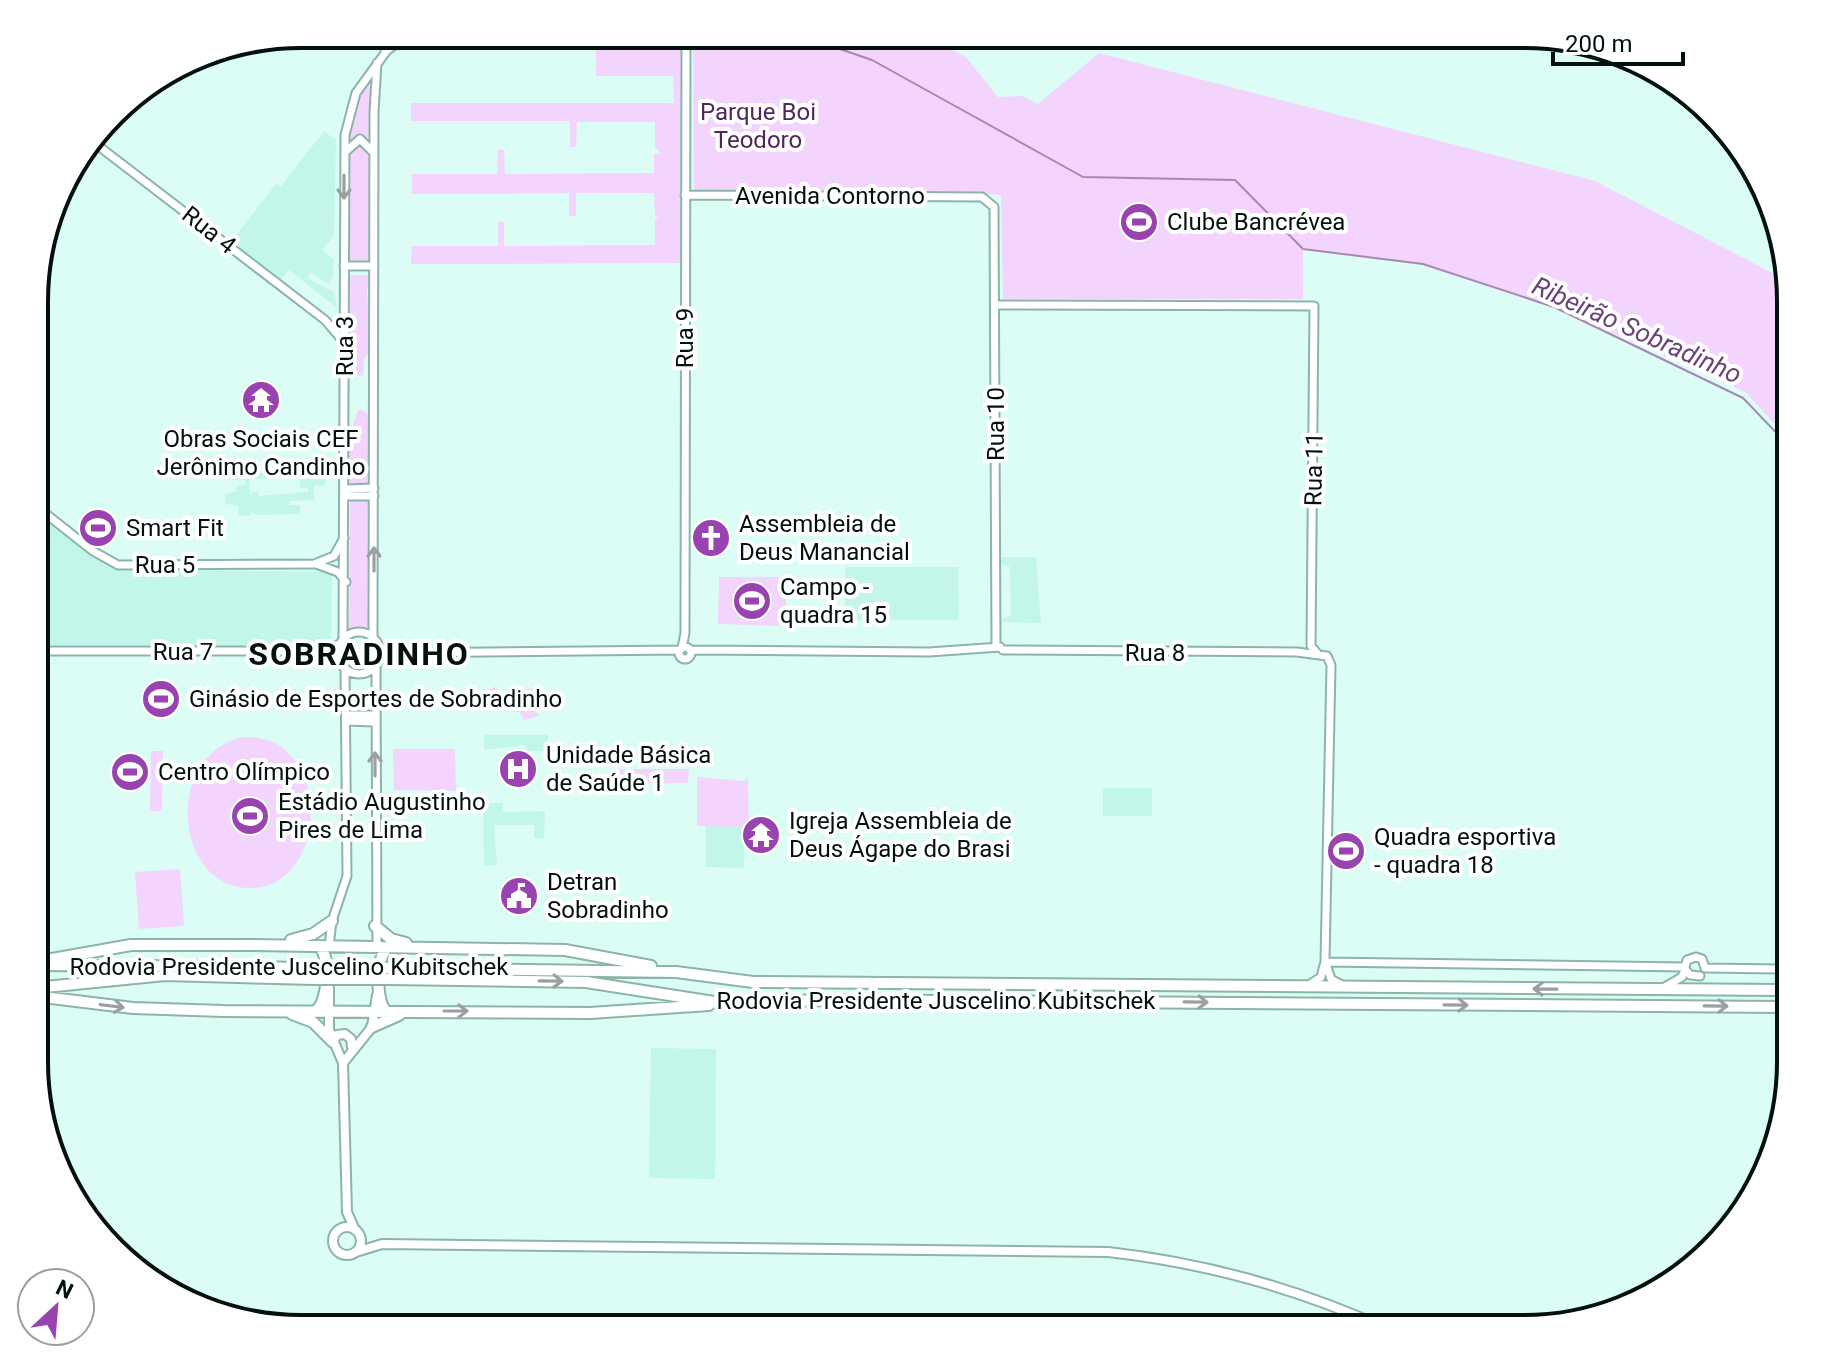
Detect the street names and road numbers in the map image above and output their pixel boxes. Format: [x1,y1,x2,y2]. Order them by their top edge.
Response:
street label: Avenida Contorno [735,182,925,210]
street label: Rua 4 [177,200,241,260]
street label: Rua 9 [671,308,699,368]
street label: Rua 3 [331,316,359,376]
street label: Rua 10 [982,387,1010,461]
street label: Rua 11 [1299,432,1329,506]
street label: Rua 5 [135,551,195,579]
street label: Rua 7 [153,638,213,666]
street label: Rua 8 [1125,639,1185,667]
street label: Rodovia Presidente Juscelino Kubitschek [70,953,509,981]
street label: Rodovia Presidente Juscelino Kubitschek [717,987,1156,1015]

